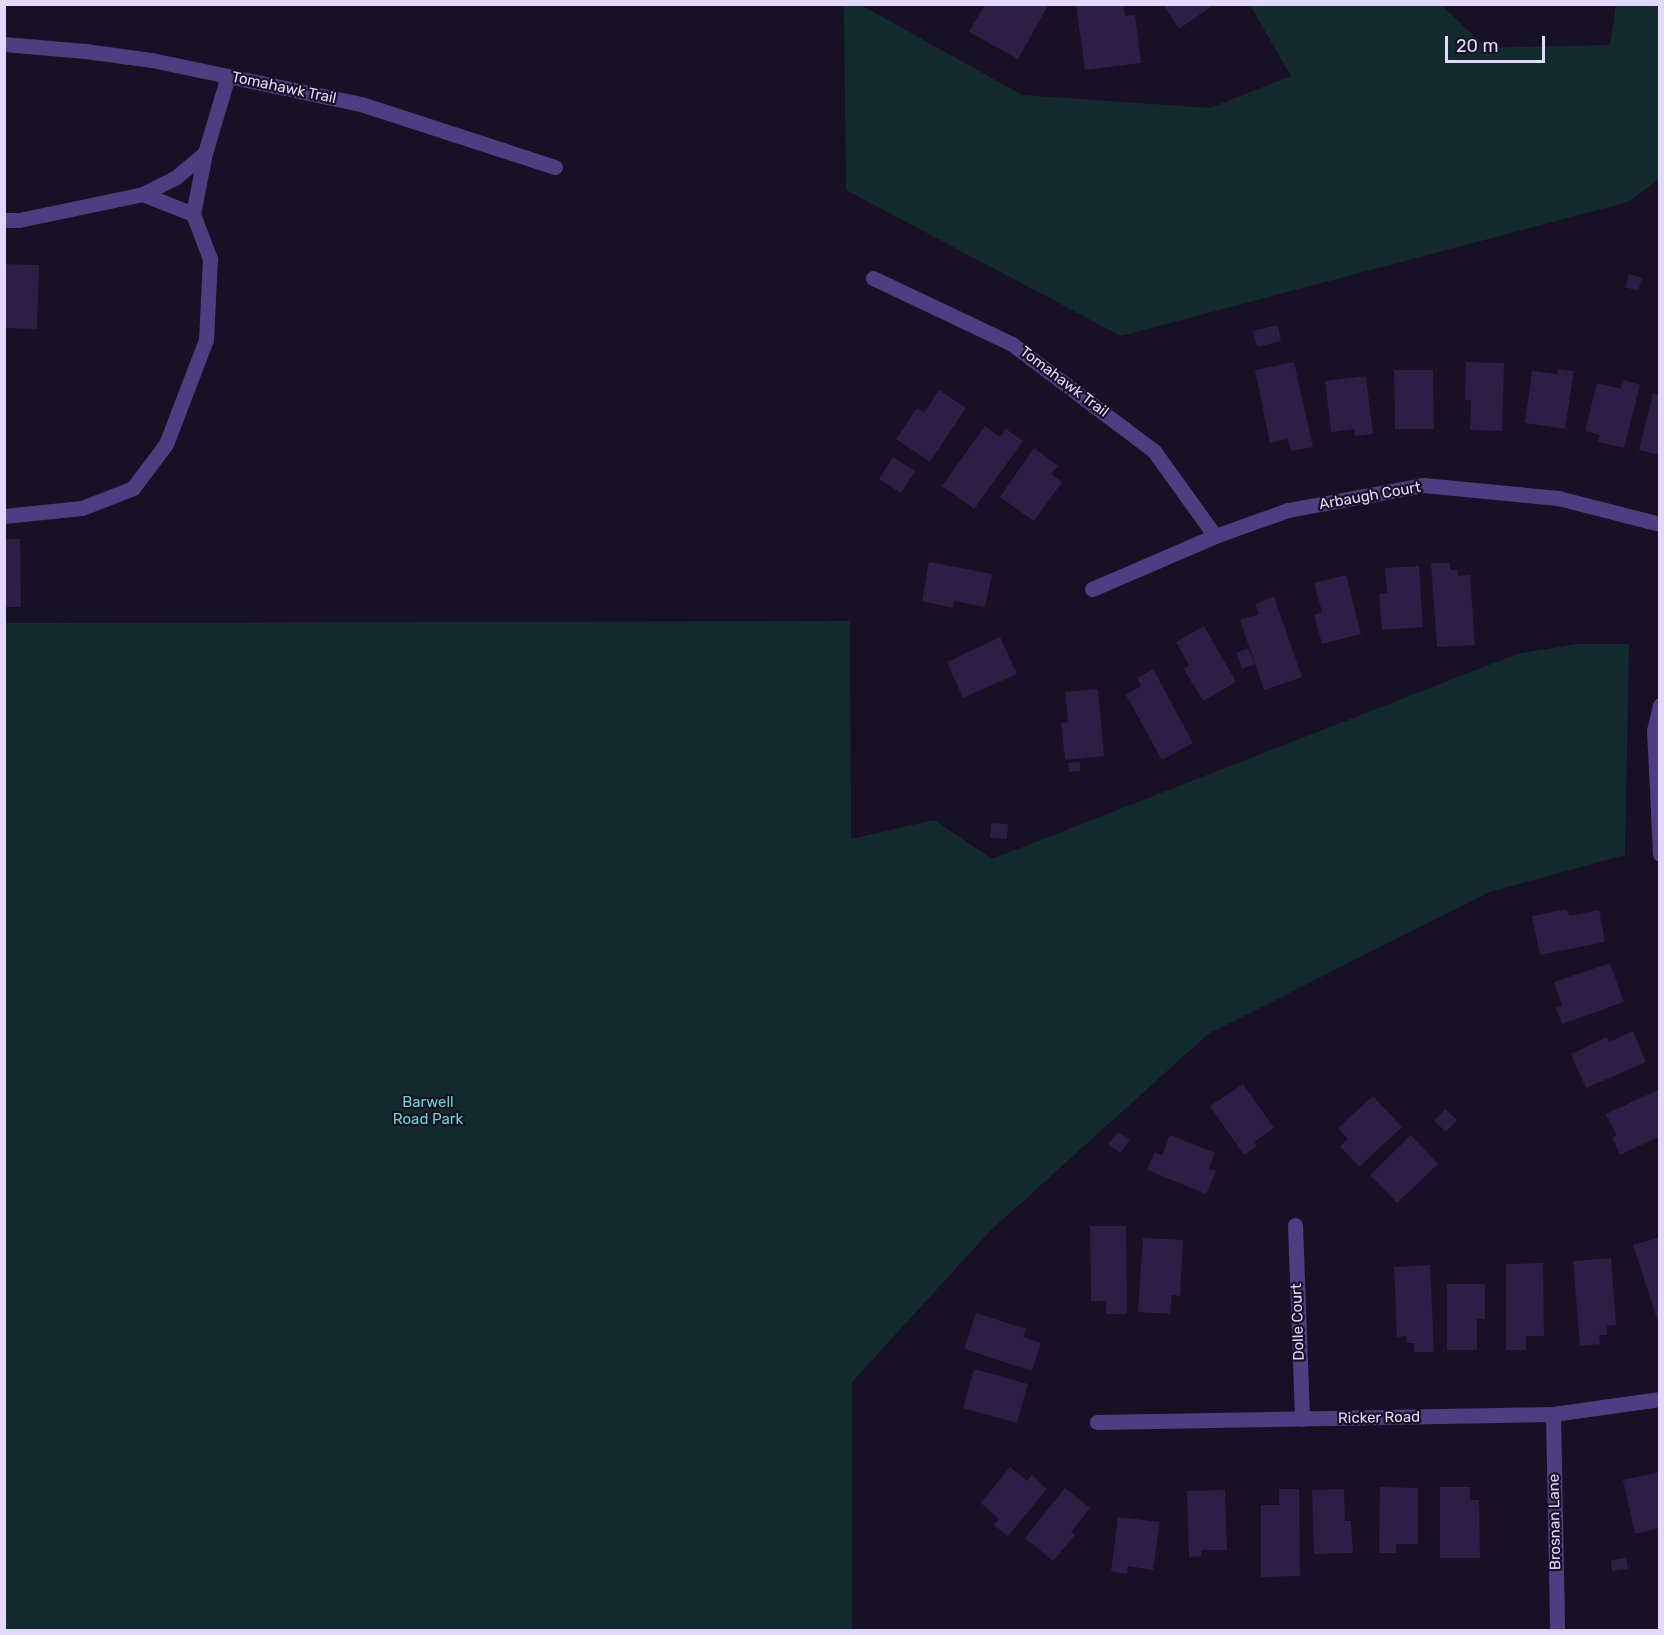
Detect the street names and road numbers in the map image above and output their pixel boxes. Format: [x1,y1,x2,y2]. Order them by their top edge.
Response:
street label: Tomahawk Trail [230,68,338,108]
street label: Tomahawk Trail [1016,343,1112,421]
street label: Arbaugh Court [1318,478,1422,514]
street label: Dolle Court [1288,1283,1308,1361]
street label: Ricker Road [1338,1408,1420,1428]
street label: Brosnan Lane [1545,1474,1565,1570]

